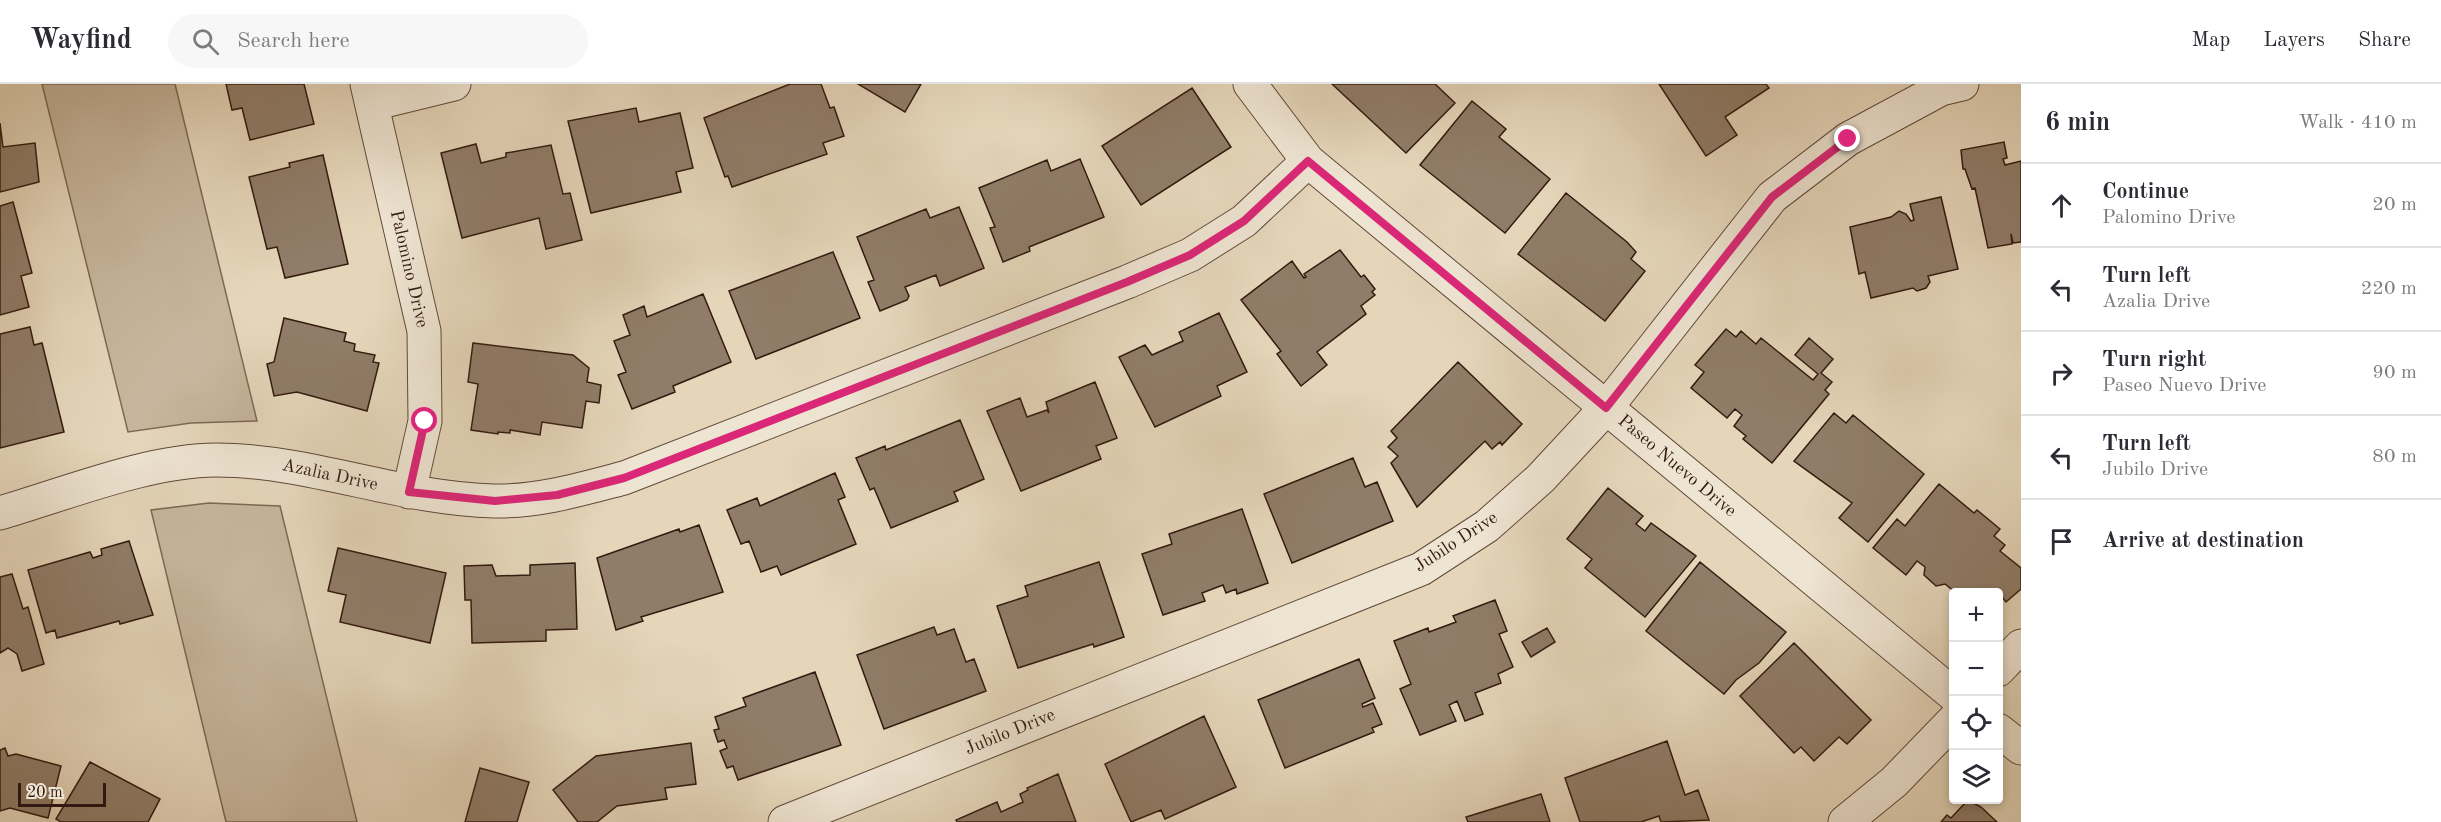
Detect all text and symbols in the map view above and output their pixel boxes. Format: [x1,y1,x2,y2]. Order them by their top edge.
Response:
search box [168,14,588,68]
icon: search [189,25,222,58]
text: Wayfind [30,27,132,55]
text: Search here [237,30,350,52]
text: Map [2191,30,2230,51]
text: Layers [2263,30,2325,51]
text: Share [2358,30,2411,51]
text: 6 min [2045,110,2110,136]
text: Walk · 410 m [2298,113,2417,133]
route end [1834,125,1860,151]
text: Continue [2102,181,2189,203]
icon: ahead [2045,189,2078,222]
text: 20 m [2372,195,2417,215]
street label: Palomino Drive [387,208,431,330]
text: Palomino Drive [2102,208,2236,228]
text: Turn left [2102,265,2191,287]
icon: left [2045,273,2078,306]
text: 220 m [2361,279,2417,299]
text: Azalia Drive [2102,292,2210,312]
text: Turn right [2102,349,2206,371]
icon: right [2045,357,2078,390]
text: 90 m [2372,363,2417,383]
text: Paseo Nuevo Drive [2102,376,2266,396]
route start [411,407,437,433]
street label: Paseo Nuevo Drive [1615,412,1739,520]
text: Turn left [2102,433,2191,455]
icon: left [2045,441,2078,474]
text: 80 m [2372,447,2417,467]
street label: Azalia Drive [280,456,380,494]
text: Jubilo Drive [2102,460,2208,480]
street label: Jubilo Drive [1411,508,1501,576]
icon: arrive [2045,525,2078,558]
text: Arrive at destination [2102,530,2304,552]
map controls [1949,588,2003,804]
button: + [1949,588,2003,642]
button: − [1949,642,2003,696]
button: locate [1949,696,2003,750]
street label: Jubilo Drive [962,706,1058,758]
button: layers [1949,750,2003,804]
scale bar [18,780,106,808]
text: 20 m [27,785,63,801]

